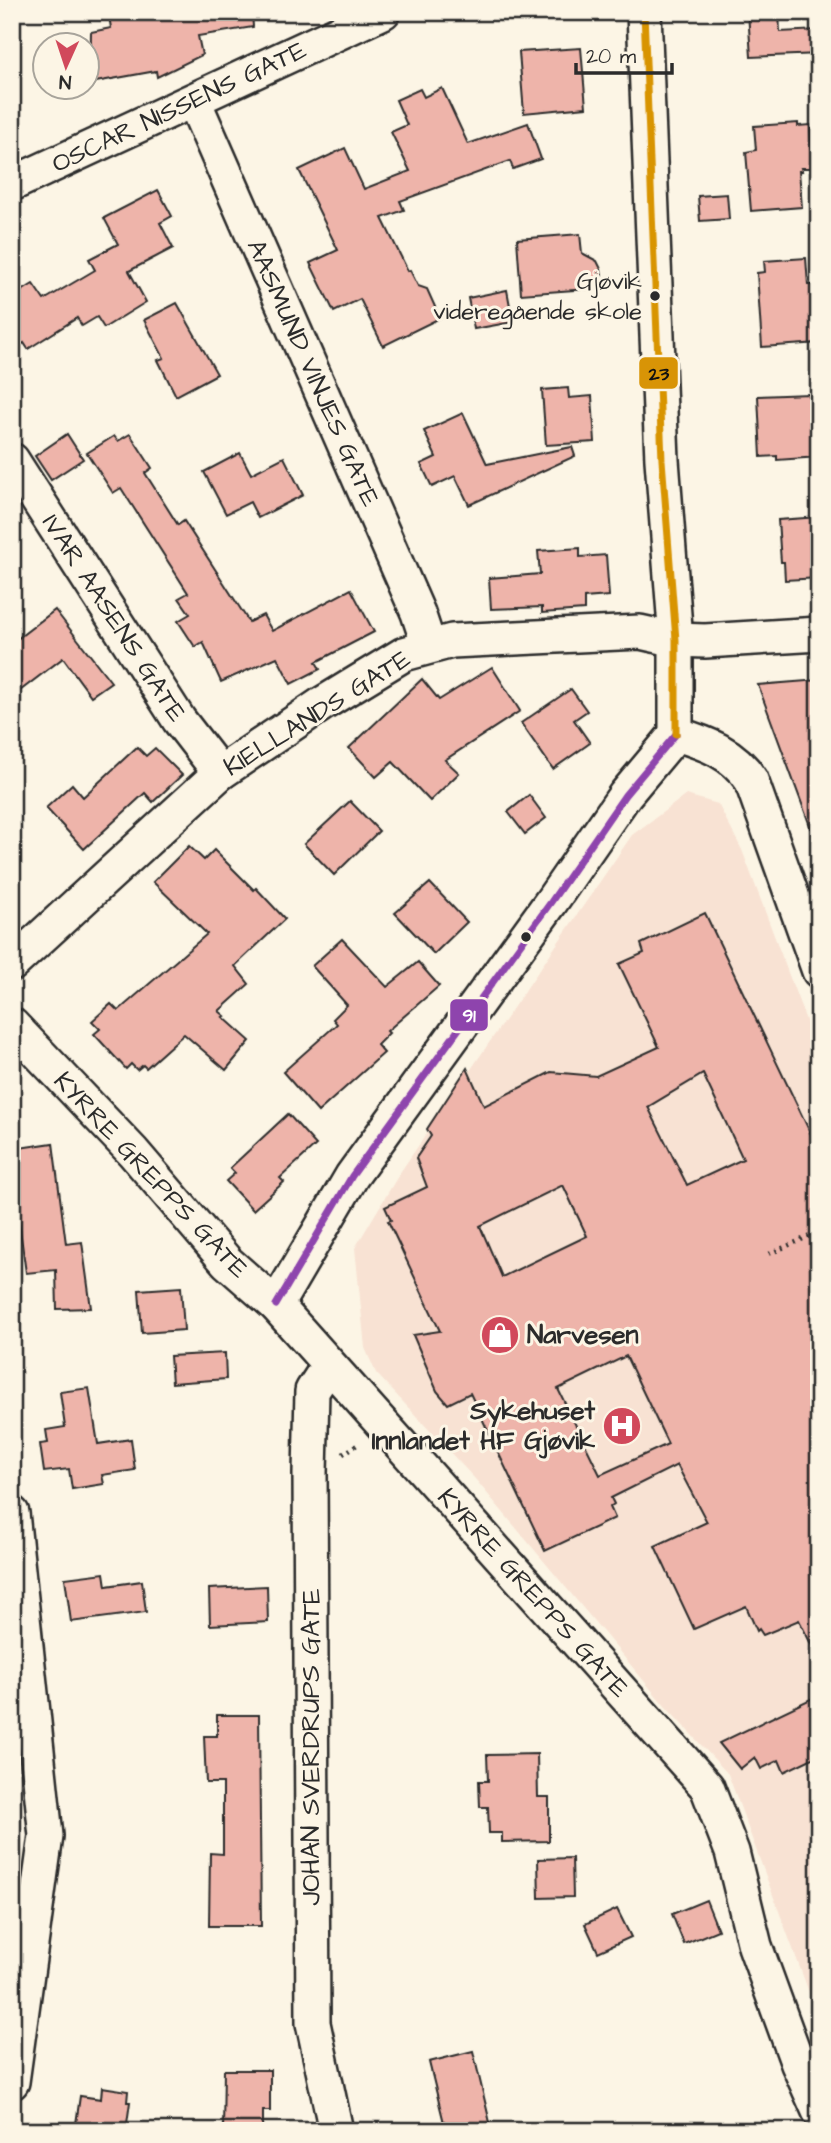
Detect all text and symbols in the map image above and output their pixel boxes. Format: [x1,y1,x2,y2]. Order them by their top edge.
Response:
north arrow [32,32,102,102]
scale bar [576,32,672,76]
street label: OSCAR NISSENS GATE [47,34,311,180]
text: 20 m [586,42,637,71]
street label: AASMUND VINJES GATE [238,234,388,512]
place label: Gjøvik videregående skole [433,265,642,330]
marker: Gjøvik videregående skole [648,289,662,303]
line badge: 23 [638,356,679,390]
text: 23 [648,361,670,388]
street label: IVAR AASENS GATE [33,507,195,729]
street label: KIELLANDS GATE [217,641,417,785]
unlabelled marker [519,930,533,944]
line badge: 91 [449,998,489,1032]
text: 91 [462,1003,476,1030]
street label: KYRRE GREPPS GATE [45,1064,257,1286]
shop icon: Narvesen [479,1314,521,1356]
place label: Narvesen [527,1317,639,1353]
place label: Sykehuset Innlandet HF Gjøvik [372,1393,596,1459]
hospital icon: Sykehuset Innlandet HF Gjøvik [601,1405,643,1447]
street label: KYRRE GREPPS GATE [429,1480,637,1706]
street label: JOHAN SVERDRUPS GATE [293,1588,329,1906]

